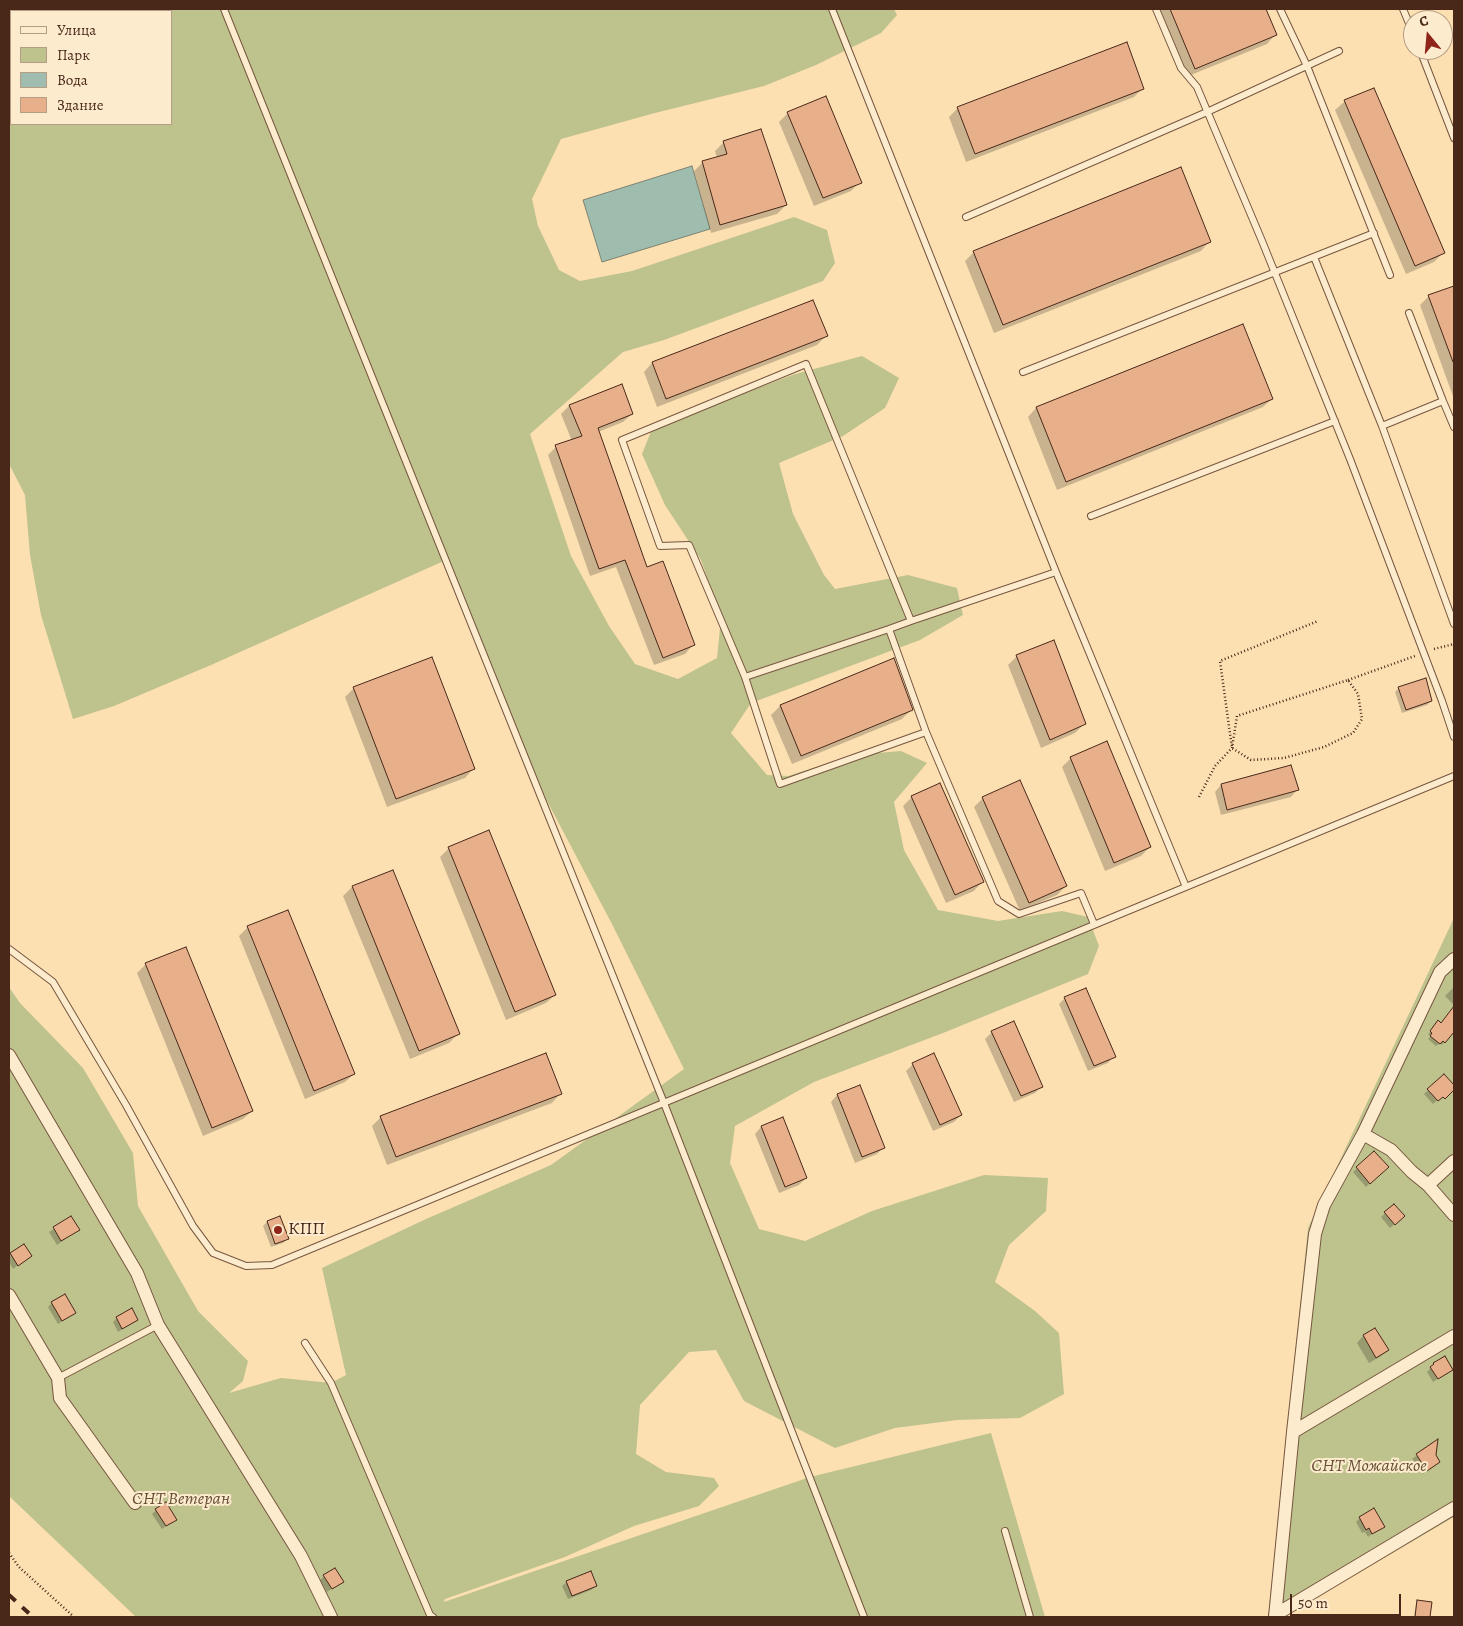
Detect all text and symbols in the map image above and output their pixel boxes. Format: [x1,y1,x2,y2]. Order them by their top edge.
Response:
legend [10,10,172,125]
north arrow [1403,10,1453,60]
text: С [1417,11,1431,31]
text: Улица [57,20,96,40]
text: Парк [57,45,90,65]
text: Вода [57,70,88,90]
text: Здание [57,95,104,115]
place label: КПП [288,1219,325,1241]
marker: КПП [272,1224,284,1236]
park label: СНТ Можайское [1311,1456,1427,1478]
park label: СНТ Ветеран [132,1489,230,1511]
scale bar [1293,1584,1404,1616]
text: 50 m [1298,1593,1328,1613]

